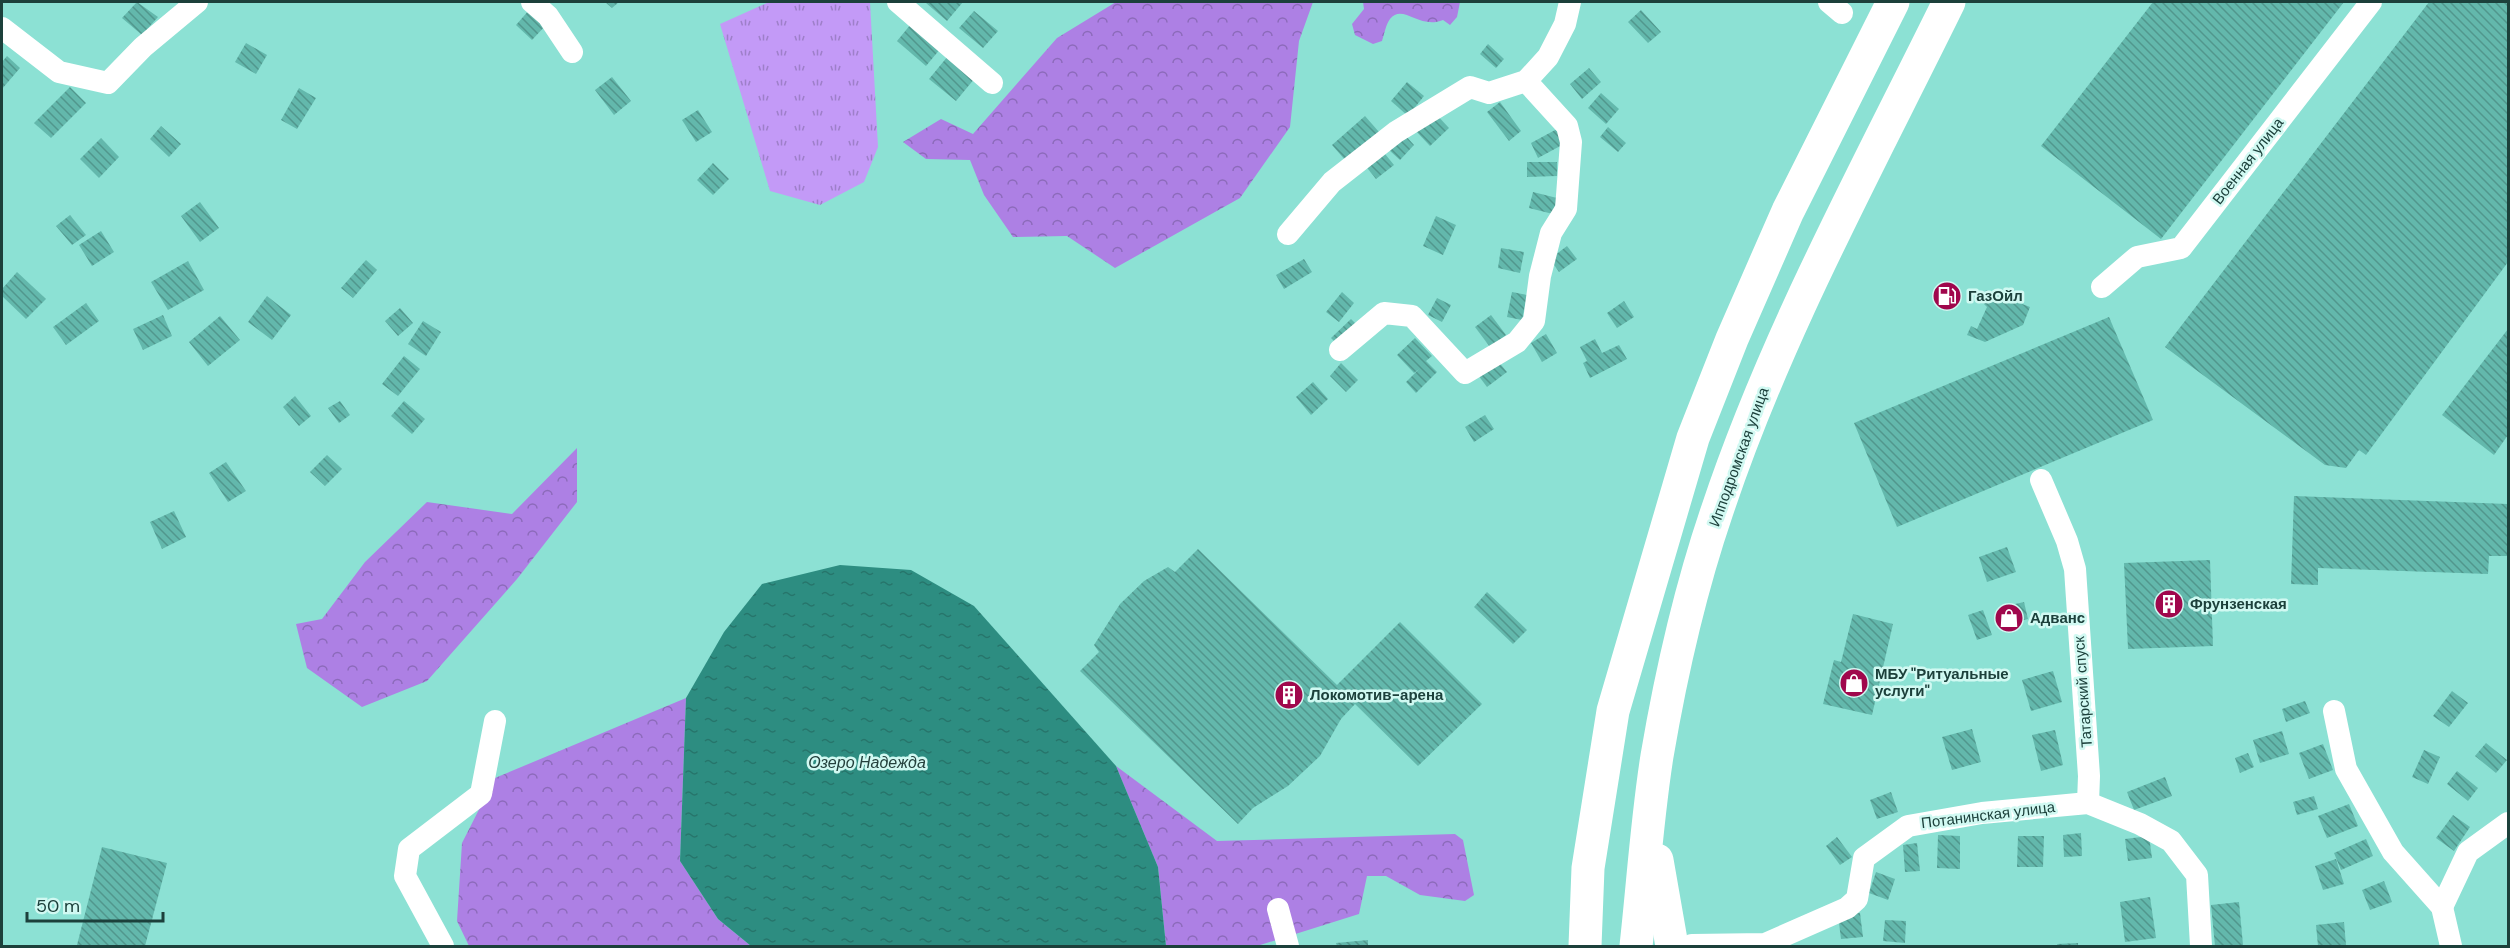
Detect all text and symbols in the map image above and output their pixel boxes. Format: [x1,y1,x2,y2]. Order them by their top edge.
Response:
street label: Военная улица [2208,113,2289,209]
fuel station icon: ГазОйл [1931,280,1963,312]
place label: ГазОйл [1968,286,2023,306]
street label: Ипподромская улица [1704,384,1774,529]
building icon: Фрунзенская [2153,588,2185,620]
place label: Фрунзенская [2190,594,2287,614]
shop icon: Адванс [1993,602,2025,634]
place label: Адванс [2030,608,2085,628]
street label: Татарский спуск [2069,635,2097,748]
place label: МБУ "Ритуальные услуги" [1875,664,2009,701]
shop icon: МБУ "Ритуальные услуги" [1838,667,1870,699]
building icon: Локомотив-арена [1273,679,1305,711]
place label: Локомотив-арена [1310,685,1444,705]
water label: Озеро Надежда [808,752,926,773]
street label: Потанинская улица [1920,797,2057,833]
scale bar [27,885,164,923]
text: 50 m [36,894,80,918]

